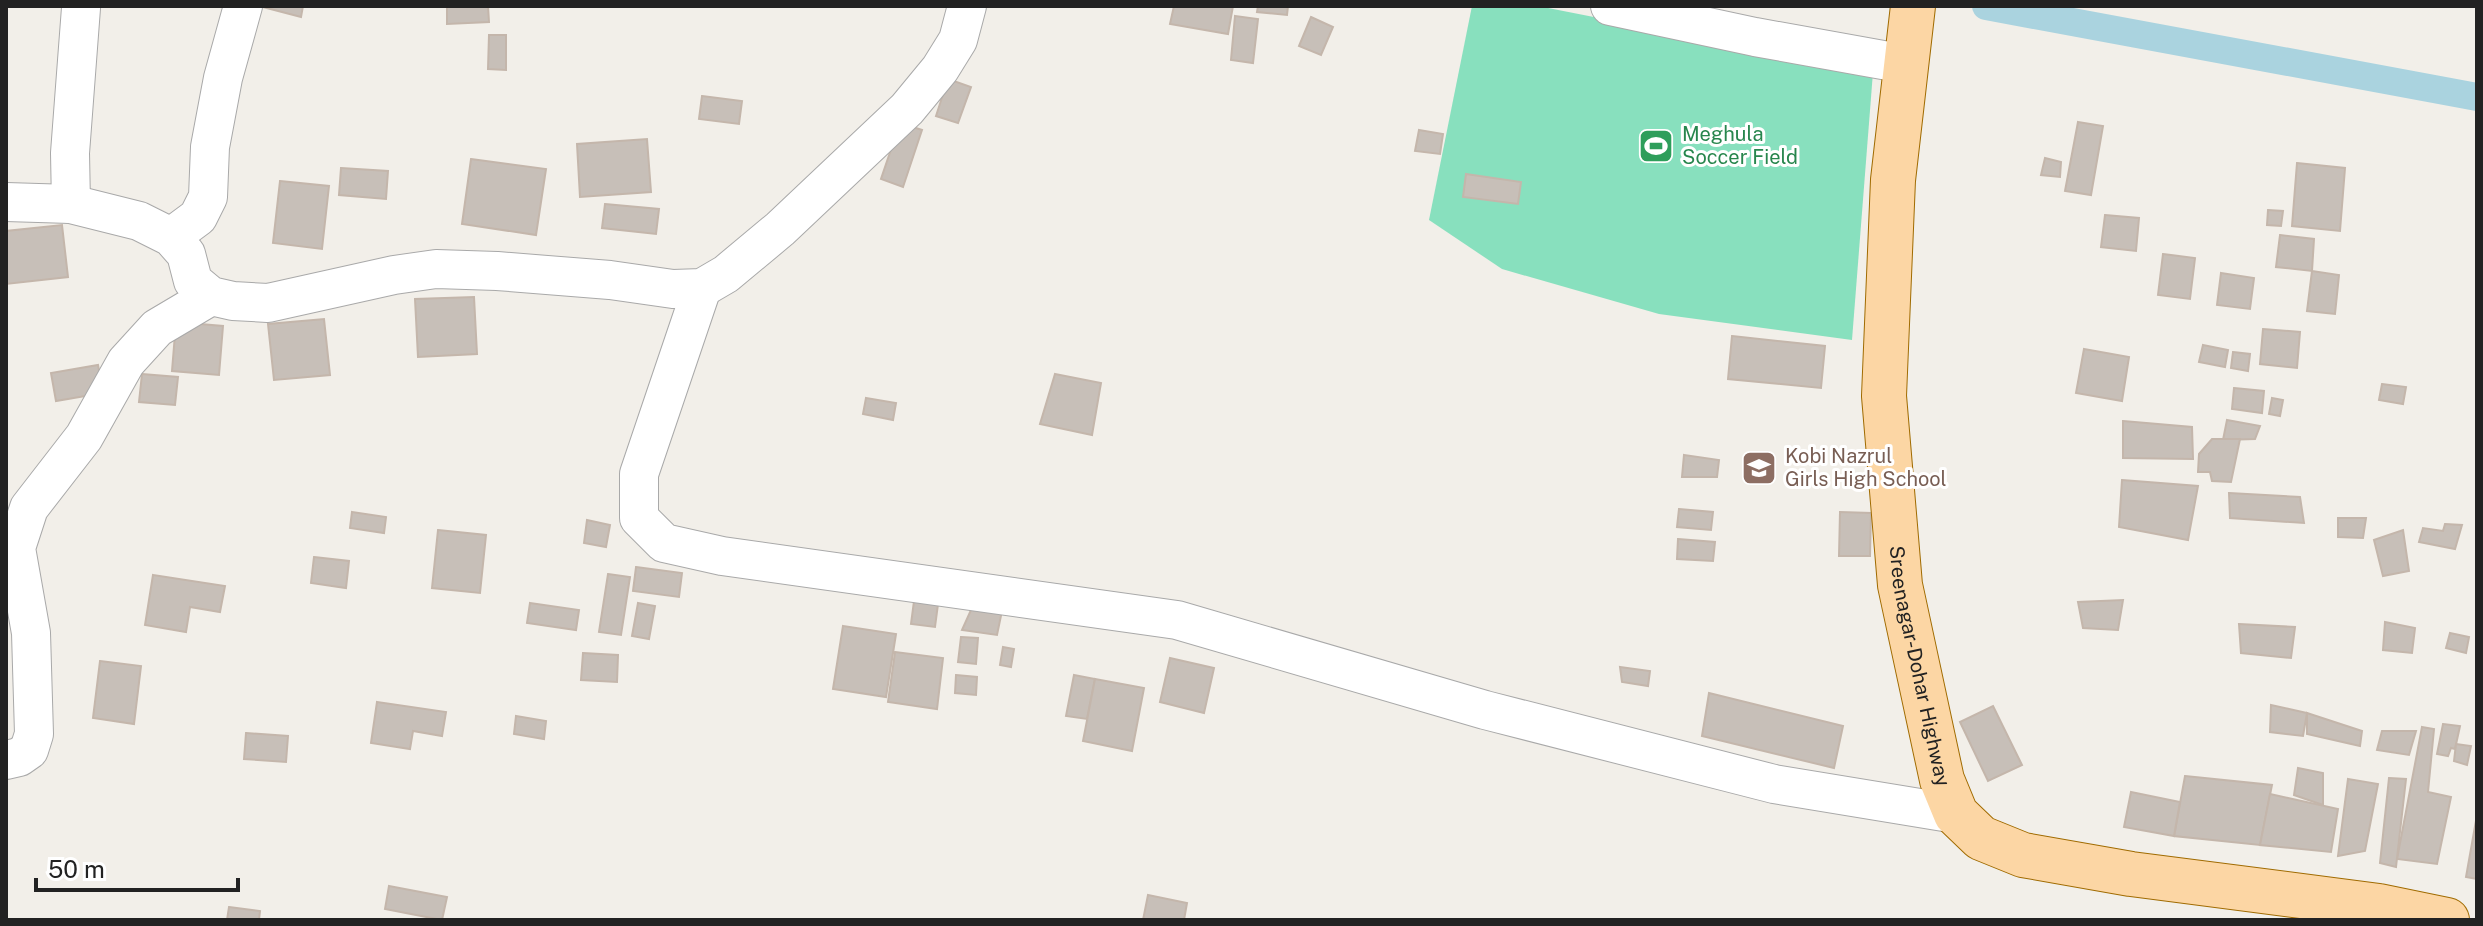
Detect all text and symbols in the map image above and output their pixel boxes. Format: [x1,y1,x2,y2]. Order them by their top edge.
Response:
place label: Meghula Soccer Field [1682,122,1798,169]
sports icon: Meghula Soccer Field [1637,127,1675,165]
place label: Kobi Nazrul Girls High School [1785,444,1947,491]
school or university icon: Kobi Nazrul Girls High School [1740,449,1778,487]
street label: Sreenagar-Dohar Highway [1885,545,1956,790]
scale bar [36,842,238,892]
text: 50 m [48,855,105,883]

